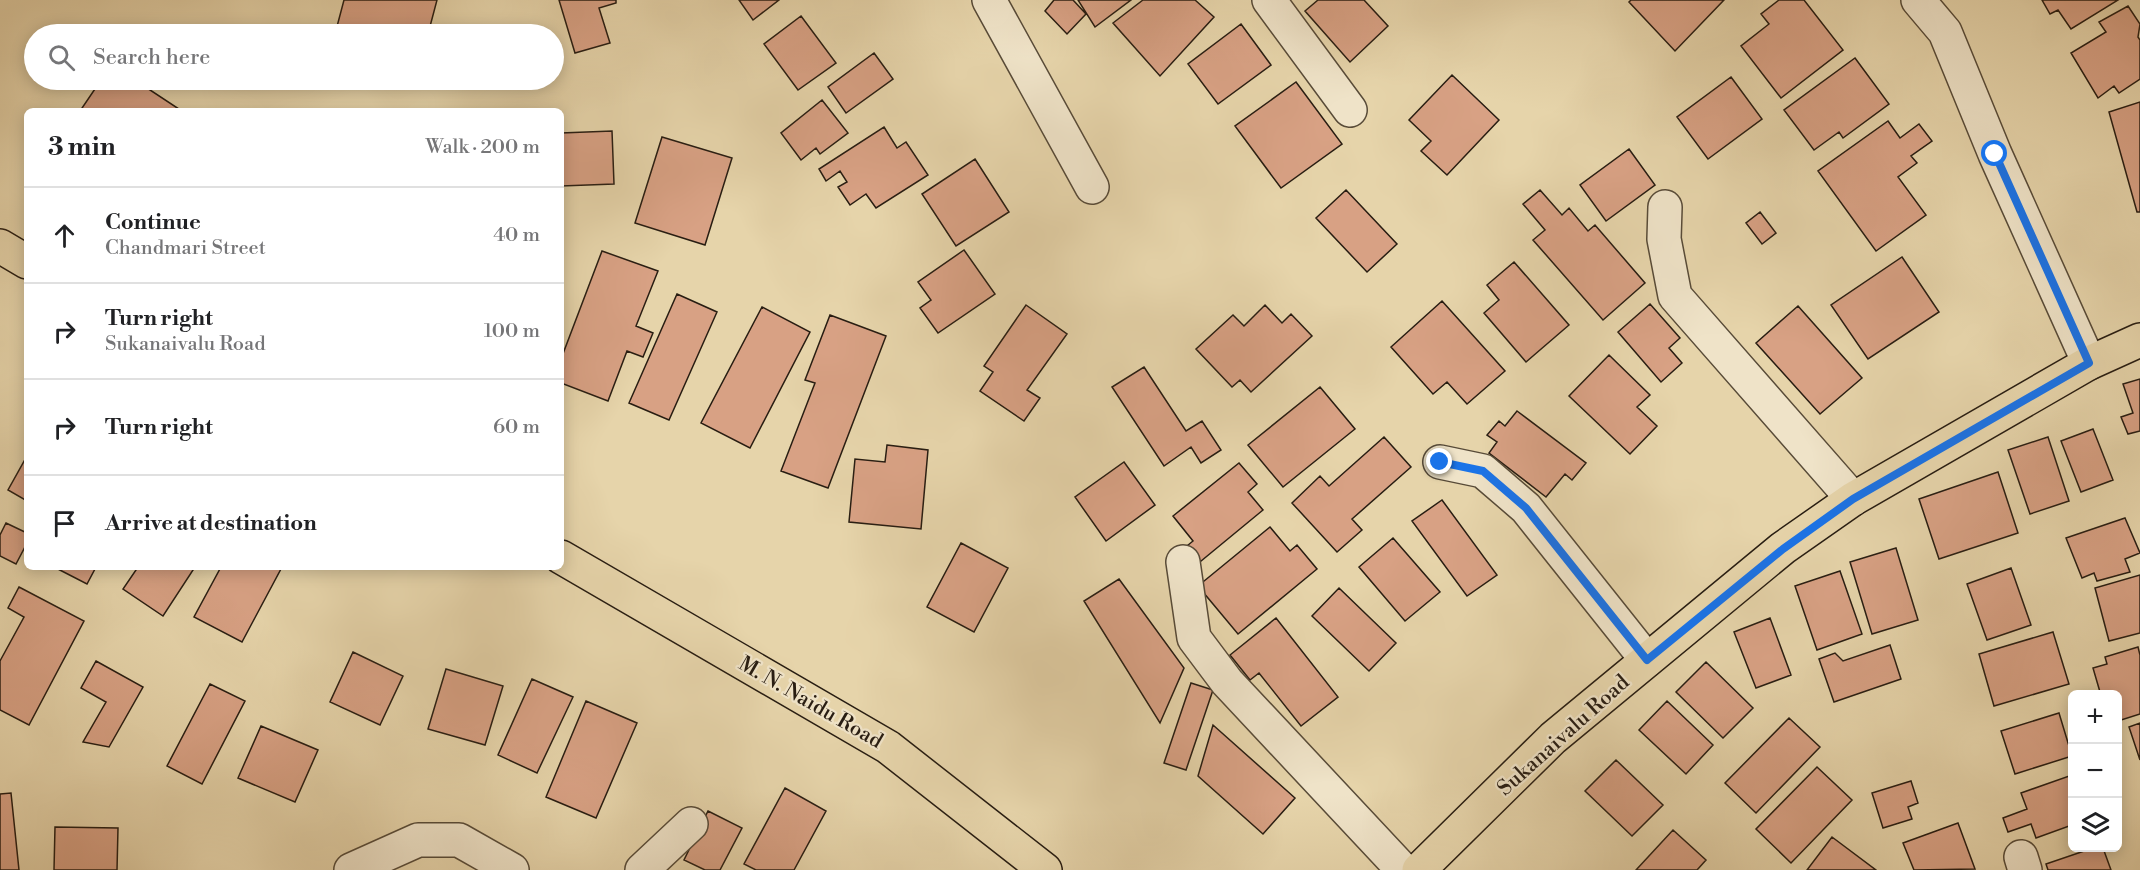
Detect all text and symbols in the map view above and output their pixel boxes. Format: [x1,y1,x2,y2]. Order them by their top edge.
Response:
search box [24,24,564,90]
icon: search [45,41,78,74]
text: Search here [93,44,210,71]
text: 3 min [48,131,116,163]
text: Walk · 200 m [426,135,540,160]
route start [1981,140,2007,166]
text: Continue [105,209,201,236]
icon: ahead [48,219,81,252]
text: 40 m [493,223,540,248]
text: Chandmari Street [105,236,266,261]
text: Turn right [105,305,213,332]
icon: right [48,315,81,348]
text: 100 m [484,319,540,344]
text: Sukanaivalu Road [105,332,266,357]
icon: right [48,411,81,444]
text: Turn right [105,414,213,441]
text: 60 m [493,415,540,440]
route end [1426,448,1452,474]
icon: arrive [48,507,81,540]
text: Arrive at destination [105,510,317,537]
street label: M. N. Naidu Road [734,651,887,755]
street label: Sukanaivalu Road [1492,670,1635,802]
map controls [2068,690,2122,852]
button: + [2068,690,2122,744]
button: − [2068,744,2122,798]
button: layers [2068,798,2122,852]

